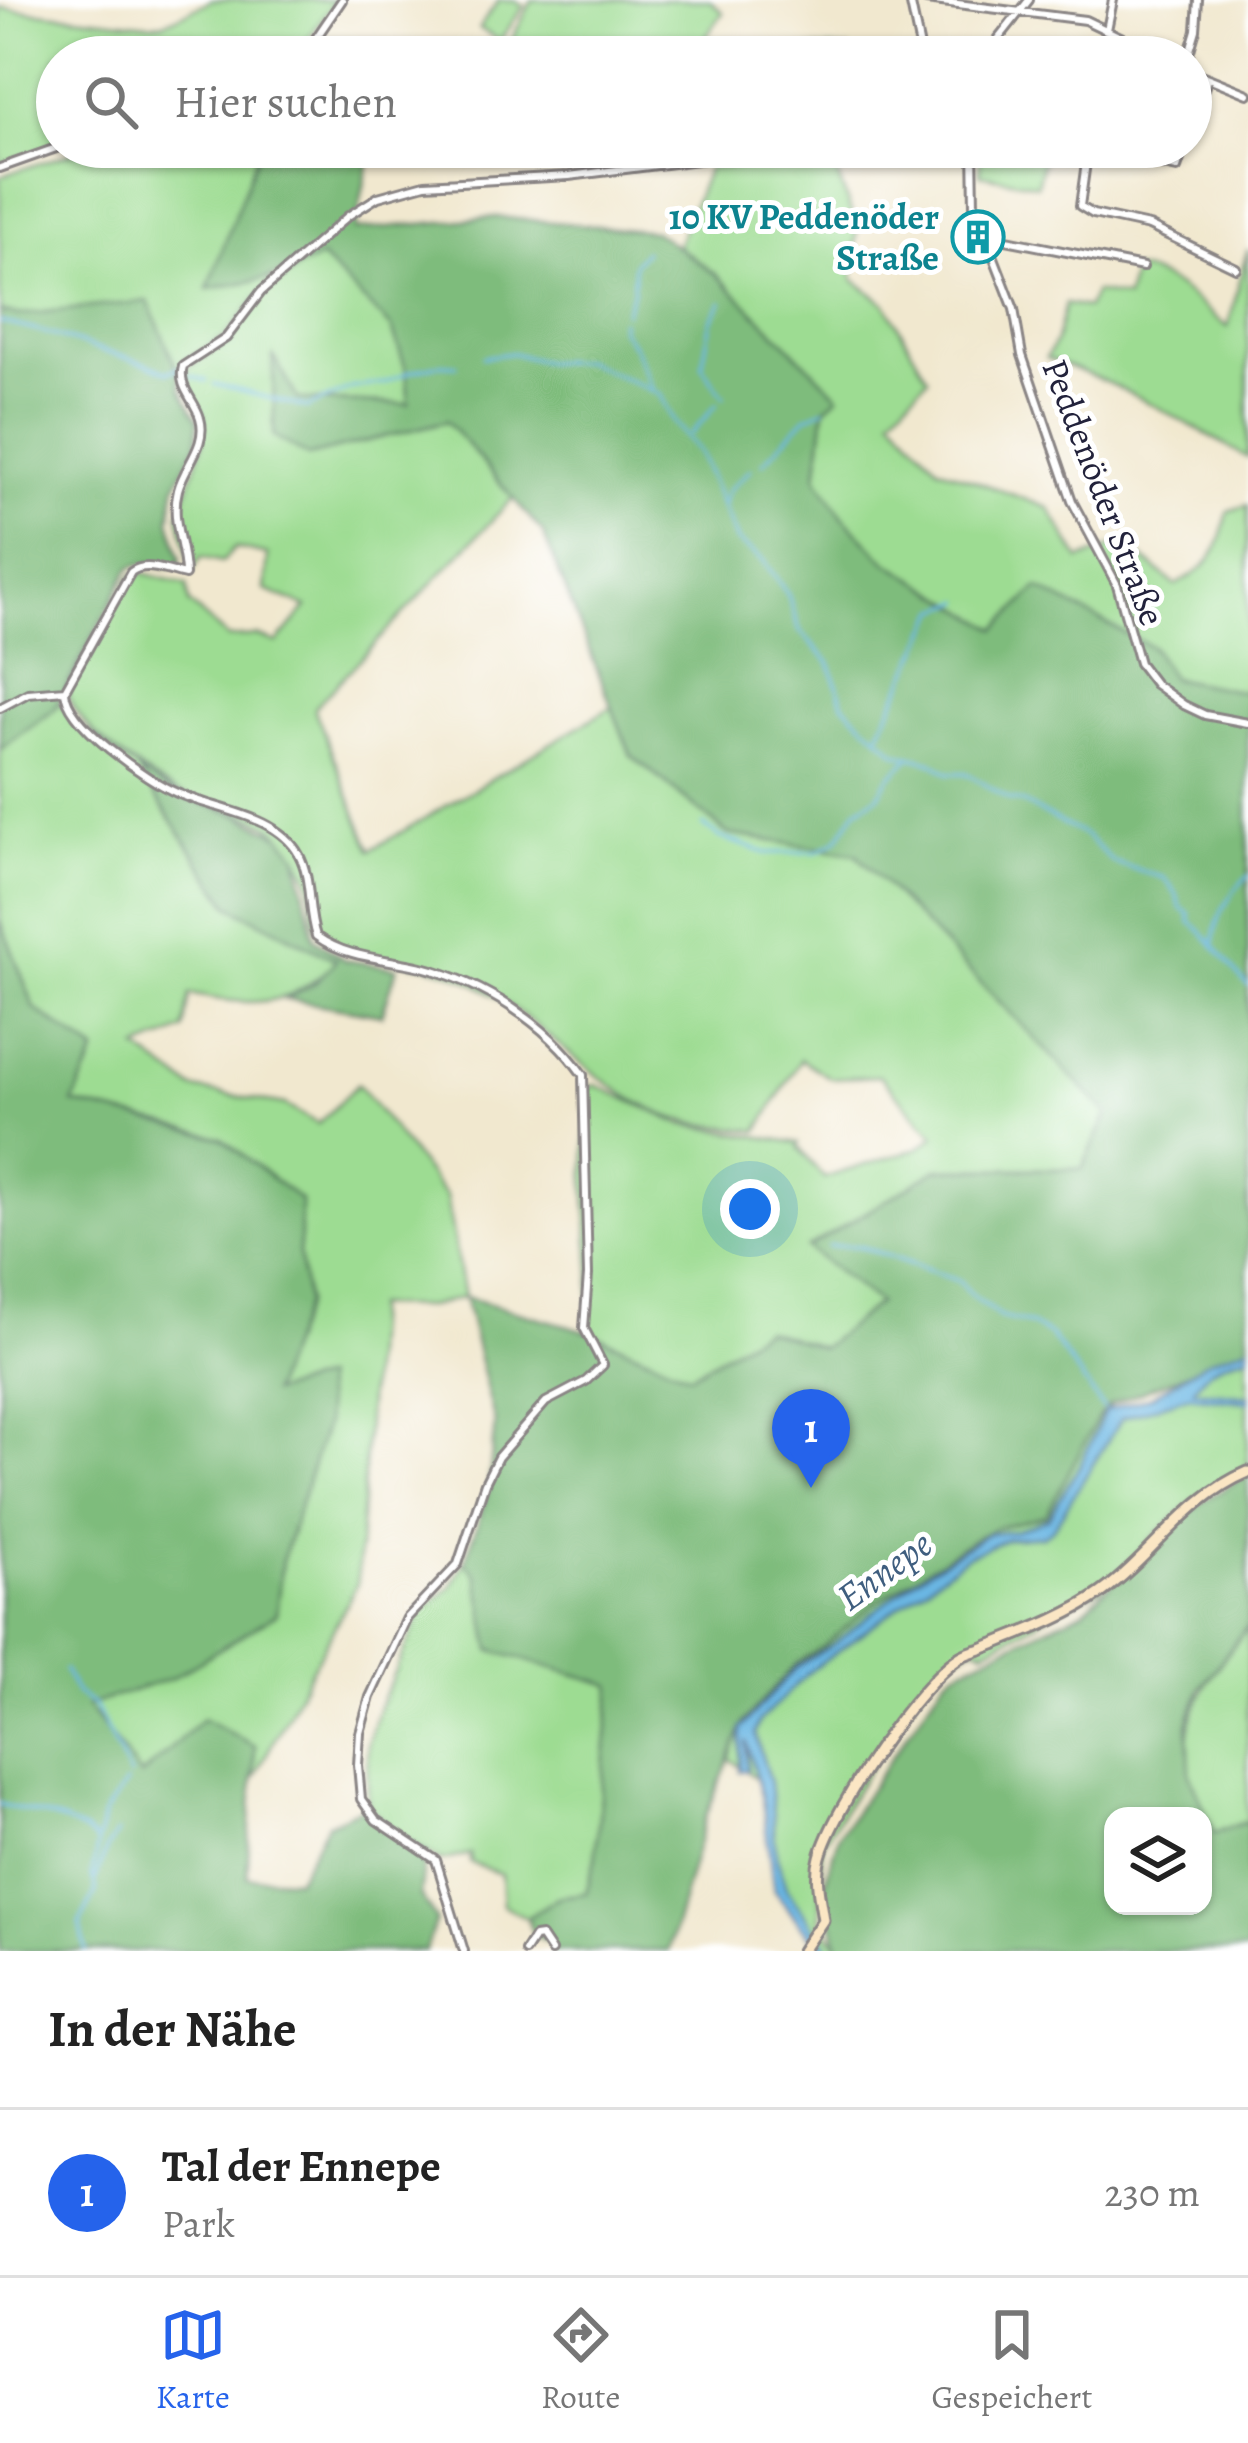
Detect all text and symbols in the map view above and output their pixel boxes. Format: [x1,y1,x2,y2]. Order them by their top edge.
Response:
search box [36,36,1212,168]
icon: search [78,69,144,135]
text: Hier suchen [174,71,397,133]
place label: 10 KV Peddenöder Straße [669,192,939,282]
building icon: 10 KV Peddenöder Straße [950,209,1006,265]
street label: Peddenöder Straße [1031,352,1177,632]
your location [720,1179,780,1239]
pin: 1 [772,1389,850,1488]
water label: Ennepe [826,1517,942,1623]
map controls [1104,1807,1212,1915]
button: layers [1104,1807,1212,1915]
text: In der Nähe [48,1994,297,2064]
text: Tal der Ennepe [162,2135,441,2197]
text: 1 [80,2166,94,2219]
text: 230 m [1104,2166,1200,2219]
text: Park [162,2197,235,2250]
tab: Karte [156,2302,230,2419]
tab: Route [541,2302,620,2419]
tab: Gespeichert [931,2302,1092,2419]

